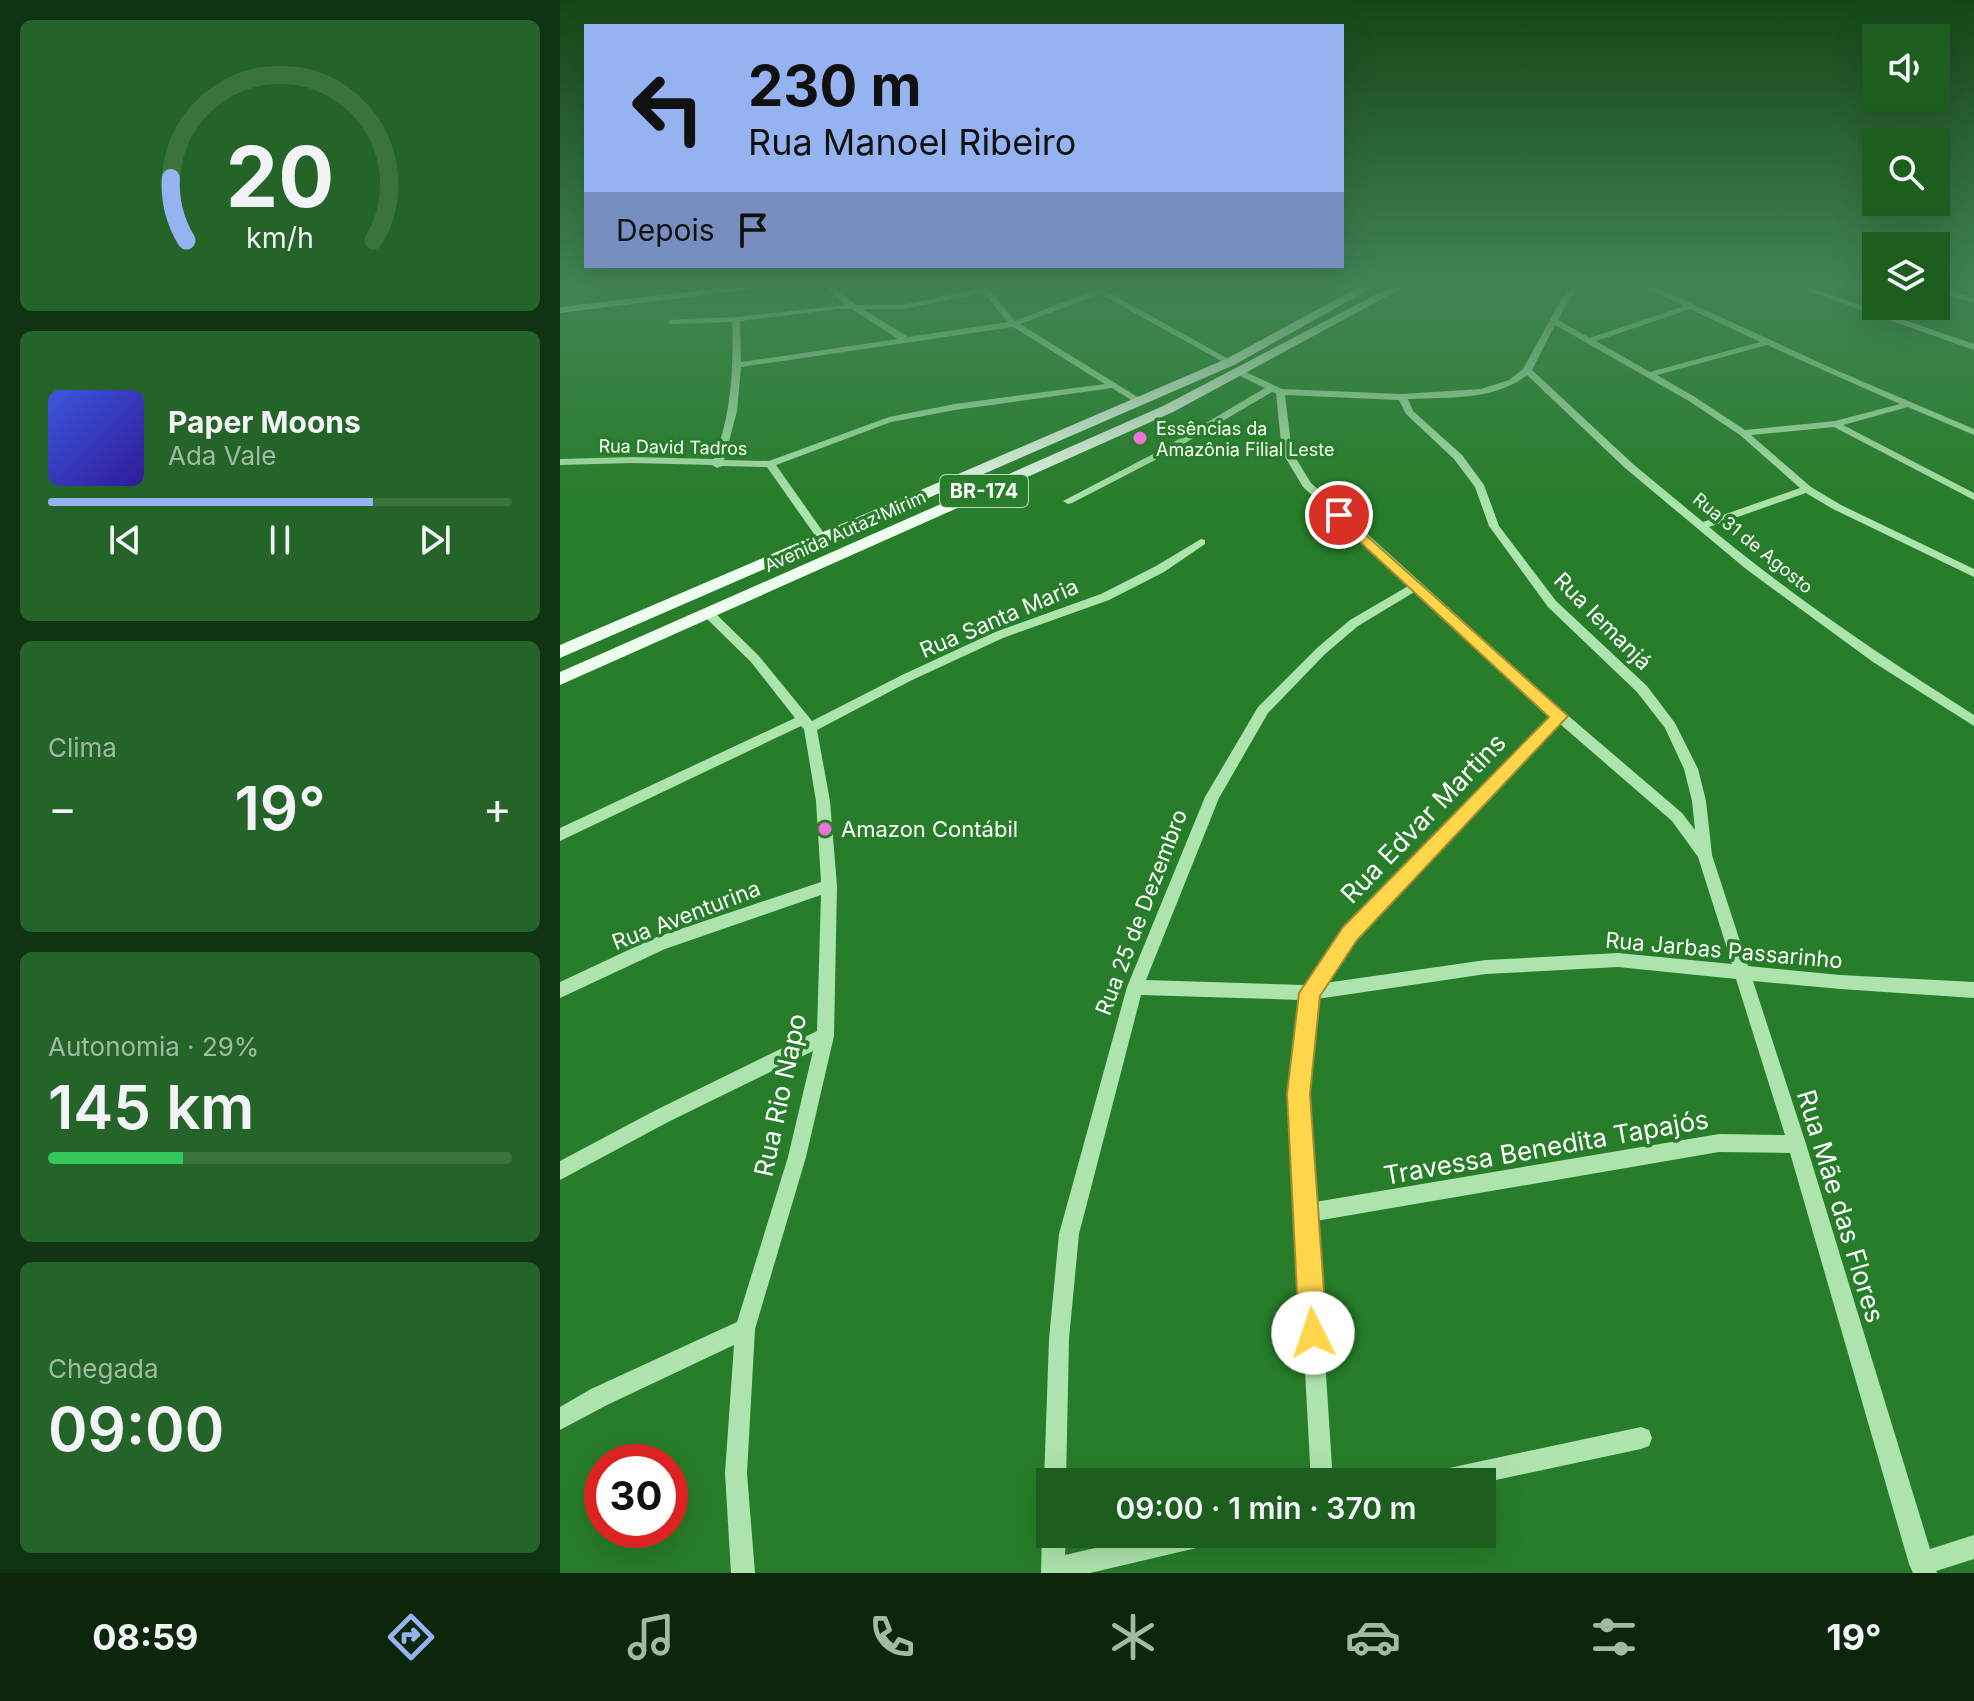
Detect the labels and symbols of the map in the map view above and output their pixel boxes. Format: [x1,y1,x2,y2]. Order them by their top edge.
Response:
place label: Essências da Amazônia Filial Leste [1156,418,1335,460]
marker: Essências da Amazônia Filial Leste [1131,429,1149,447]
street label: Rua David Tadros [598,435,748,459]
road number: BR-174 [940,475,1028,507]
pin [1305,481,1373,549]
street label: Avenida Autaz Mirim [761,486,929,576]
street label: Rua 31 de Agosto [1689,488,1817,598]
street label: Rua Iemanjá [1549,567,1657,675]
street label: Rua Santa Maria [916,573,1082,663]
street label: Rua Edvar Martins [1334,727,1512,909]
street label: Rua 25 de Dezembro [1090,806,1192,1018]
place label: Amazon Contábil [841,816,1018,842]
marker: Amazon Contábil [816,820,834,838]
street label: Rua Aventurina [608,875,764,955]
street label: Rua Jarbas Passarinho [1604,927,1844,973]
street label: Rua Rio Napo [748,1011,812,1179]
street label: Rua Mãe das Flores [1791,1086,1891,1326]
street label: Travessa Benedita Tapajós [1381,1103,1711,1191]
position arrow [1271,1291,1355,1375]
speed limit sign: 30 [584,1444,688,1548]

